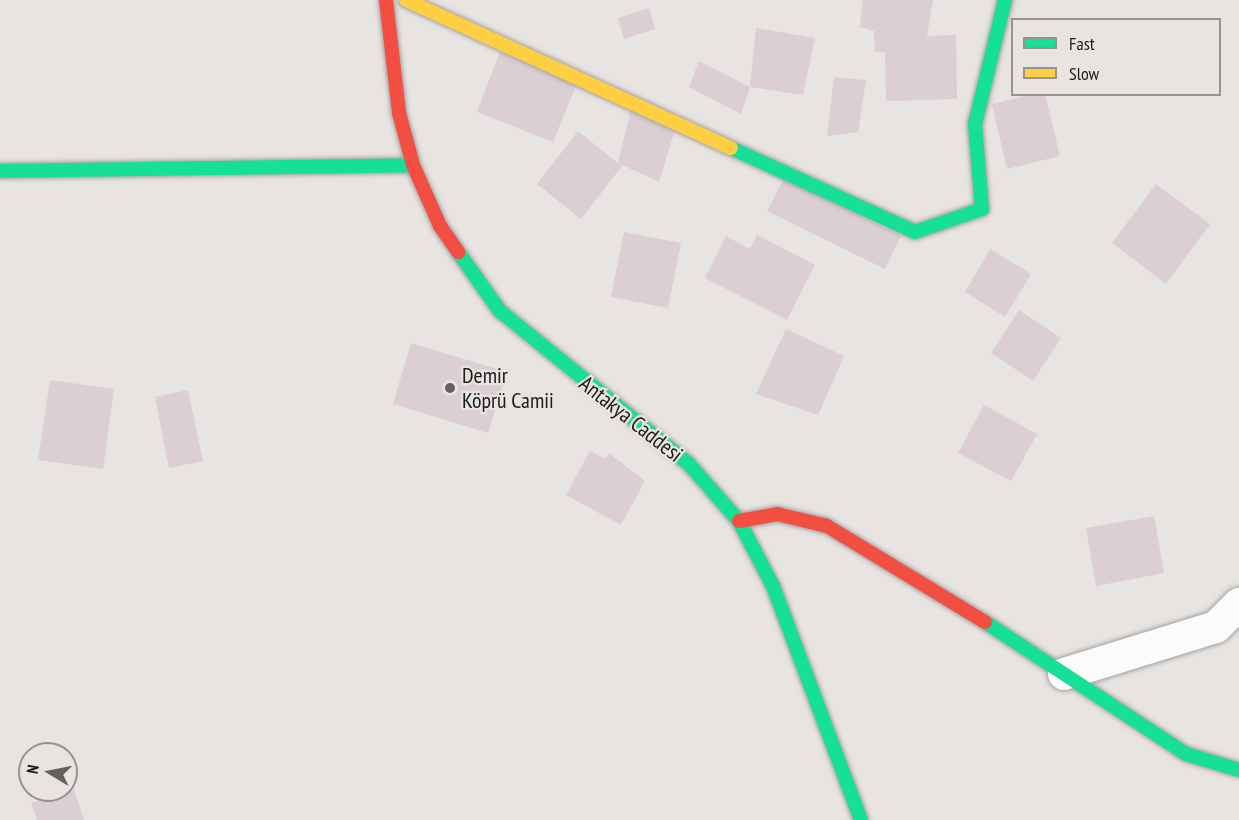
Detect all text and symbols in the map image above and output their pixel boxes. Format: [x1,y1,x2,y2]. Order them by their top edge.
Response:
legend [1011,18,1221,96]
text: Fast [1069,32,1095,55]
text: Slow [1069,62,1099,85]
place label: Demir Köprü Camii [462,362,554,414]
street label: Antakya Caddesi [574,370,688,468]
marker: Demir Köprü Camii [443,381,457,395]
north arrow [18,742,78,802]
text: N [22,763,43,775]

